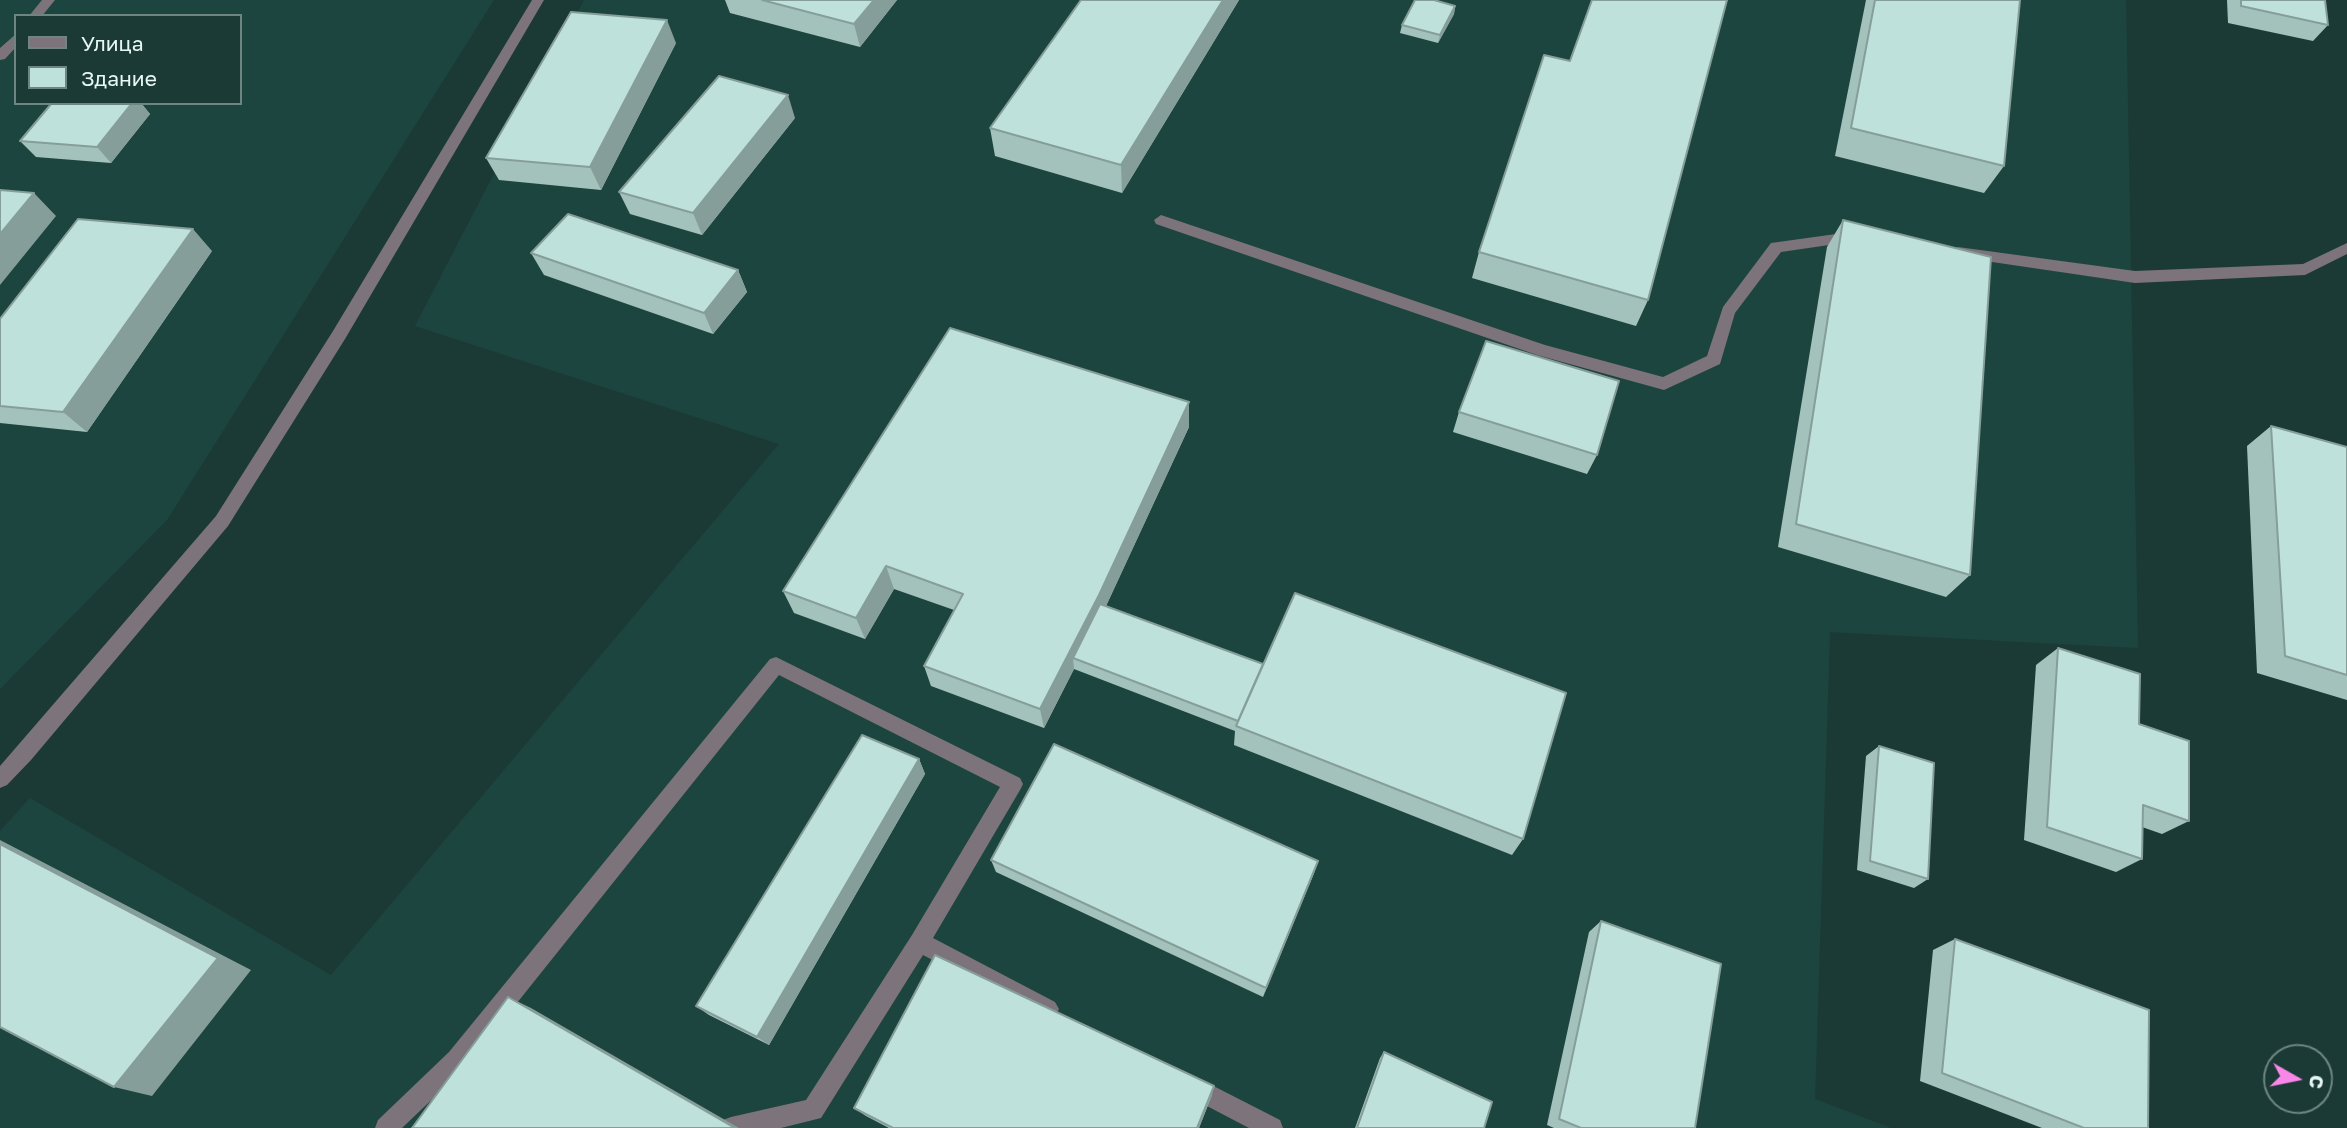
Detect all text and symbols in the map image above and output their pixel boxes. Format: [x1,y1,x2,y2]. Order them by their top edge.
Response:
legend [14,14,242,105]
text: Улица [81,30,144,56]
text: Здание [81,65,157,91]
north arrow [2263,1044,2333,1114]
text: С [2305,1074,2330,1091]

